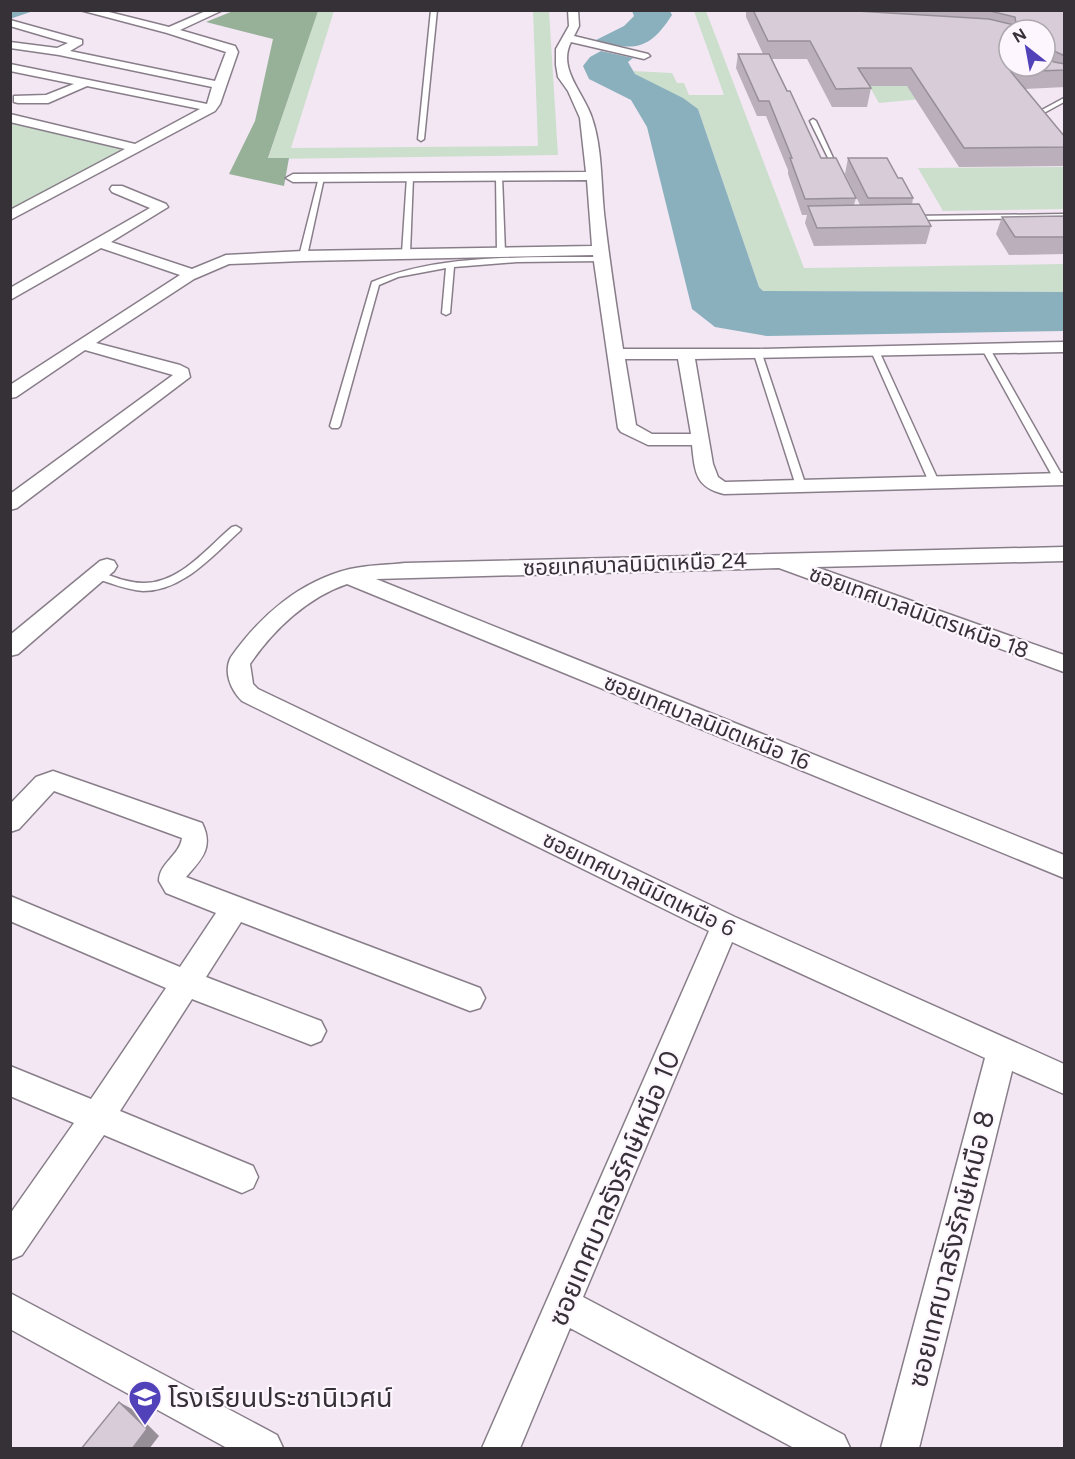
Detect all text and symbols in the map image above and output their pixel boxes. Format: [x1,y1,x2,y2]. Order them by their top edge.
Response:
north arrow [997,18,1057,78]
text: N [1009,24,1030,47]
street label: ซอยเทศบาลนิมิตเหนือ 24 [522,547,748,581]
street label: ซอยเทศบาลนิมิตรเหนือ 18 [806,560,1032,664]
street label: ซอยเทศบาลนิมิตเหนือ 16 [600,668,814,776]
street label: ซอยเทศบาลนิมิตเหนือ 6 [538,826,740,942]
street label: ซอยเทศบาลรังรักษ์เหนือ 10 [541,1045,687,1331]
street label: ซอยเทศบาลรังรักษ์เหนือ 8 [901,1107,1001,1391]
school or university icon: โรงเรียนประชานิเวศน์ [127,1379,163,1426]
place label: โรงเรียนประชานิเวศน์ [168,1381,393,1414]

